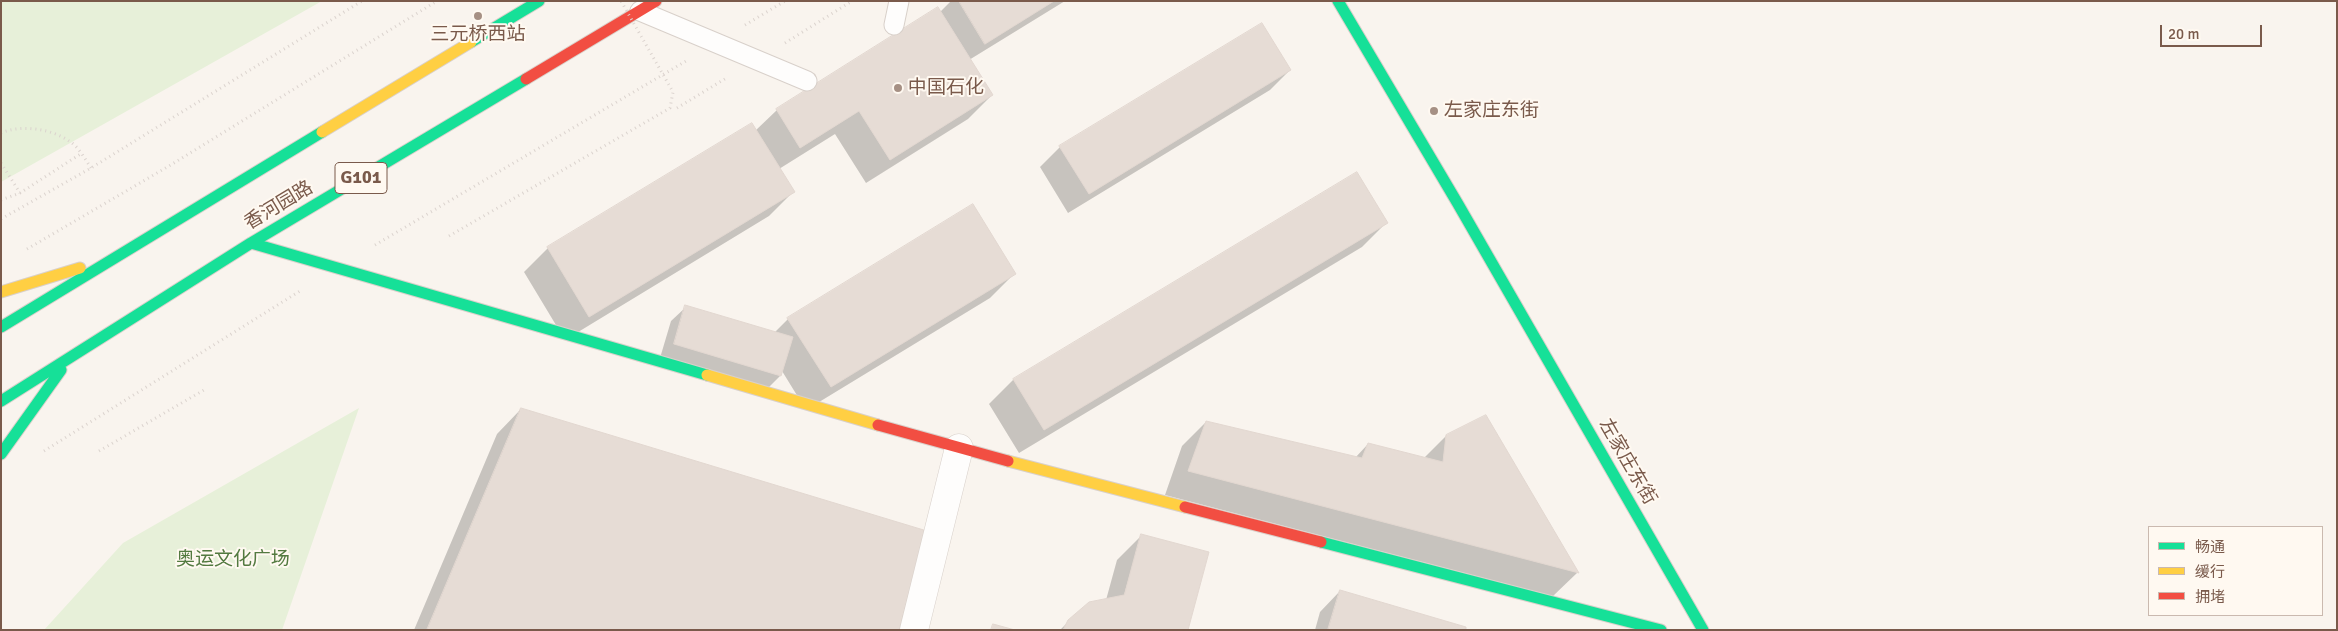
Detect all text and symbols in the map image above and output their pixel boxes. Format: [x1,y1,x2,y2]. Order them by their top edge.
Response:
marker: 三元桥西站 [472,10,484,22]
scale bar [2163,15,2266,47]
place label: 三元桥西站 [431,24,525,46]
text: 20 m [2168,25,2199,43]
place label: 中国石化 [908,77,984,99]
marker: 中国石化 [892,82,904,94]
place label: 左家庄东街 [1444,100,1539,122]
marker: 左家庄东街 [1428,105,1440,117]
road number: G101 [335,162,387,194]
street label: 香河园路 [241,177,317,235]
street label: 左家庄东街 [1593,415,1661,509]
legend [2148,526,2323,616]
text: 畅通 [2195,538,2225,556]
park label: 奥运文化广场 [176,549,290,571]
text: 缓行 [2195,563,2225,581]
text: 拥堵 [2195,588,2225,606]

